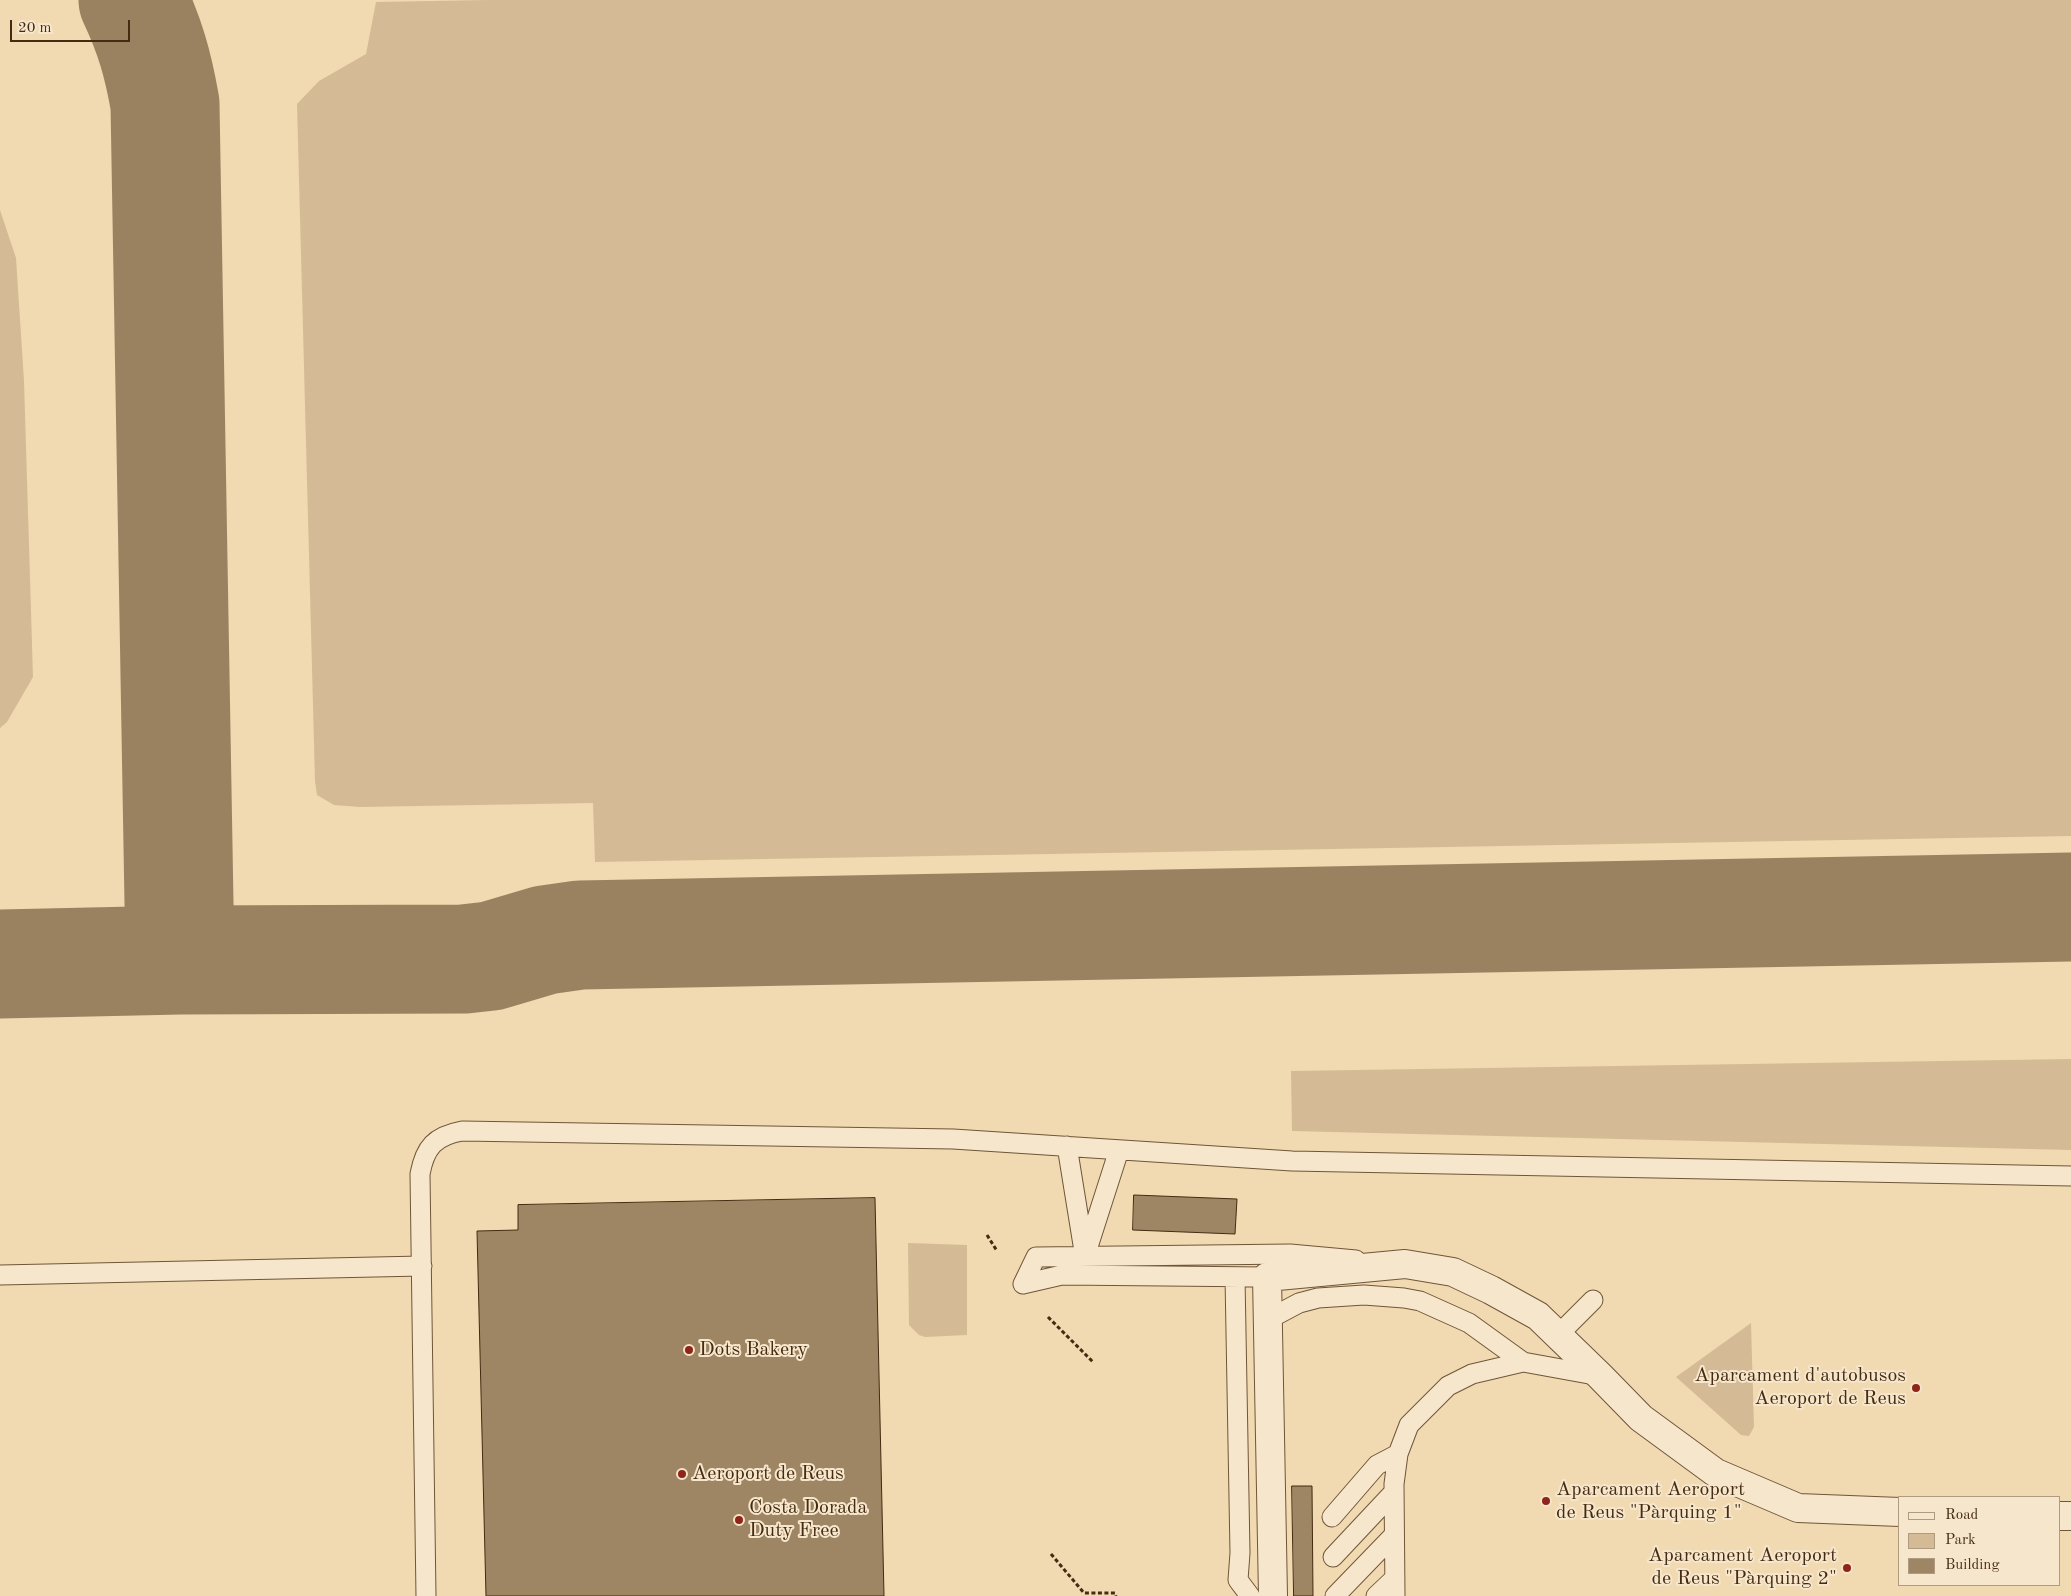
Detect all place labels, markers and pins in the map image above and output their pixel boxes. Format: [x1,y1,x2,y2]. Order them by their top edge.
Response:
place label: Dots Bakery [699,1338,808,1362]
marker: Dots Bakery [683,1344,695,1356]
place label: Aparcament d'autobusos Aeroport de Reus [1694,1364,1906,1411]
marker: Aparcament d'autobusos Aeroport de Reus [1910,1382,1922,1394]
place label: Aeroport de Reus [692,1462,844,1486]
marker: Aeroport de Reus [676,1468,688,1480]
place label: Aparcament Aeroport de Reus "Pàrquing 1" [1556,1478,1745,1525]
marker: Aparcament Aeroport de Reus "Pàrquing 1" [1540,1495,1552,1507]
place label: Costa Dorada Duty Free [749,1496,867,1543]
marker: Costa Dorada Duty Free [733,1514,745,1526]
place label: Aparcament Aeroport de Reus "Pàrquing 2" [1648,1544,1837,1591]
marker: Aparcament Aeroport de Reus "Pàrquing 2" [1841,1562,1853,1574]

